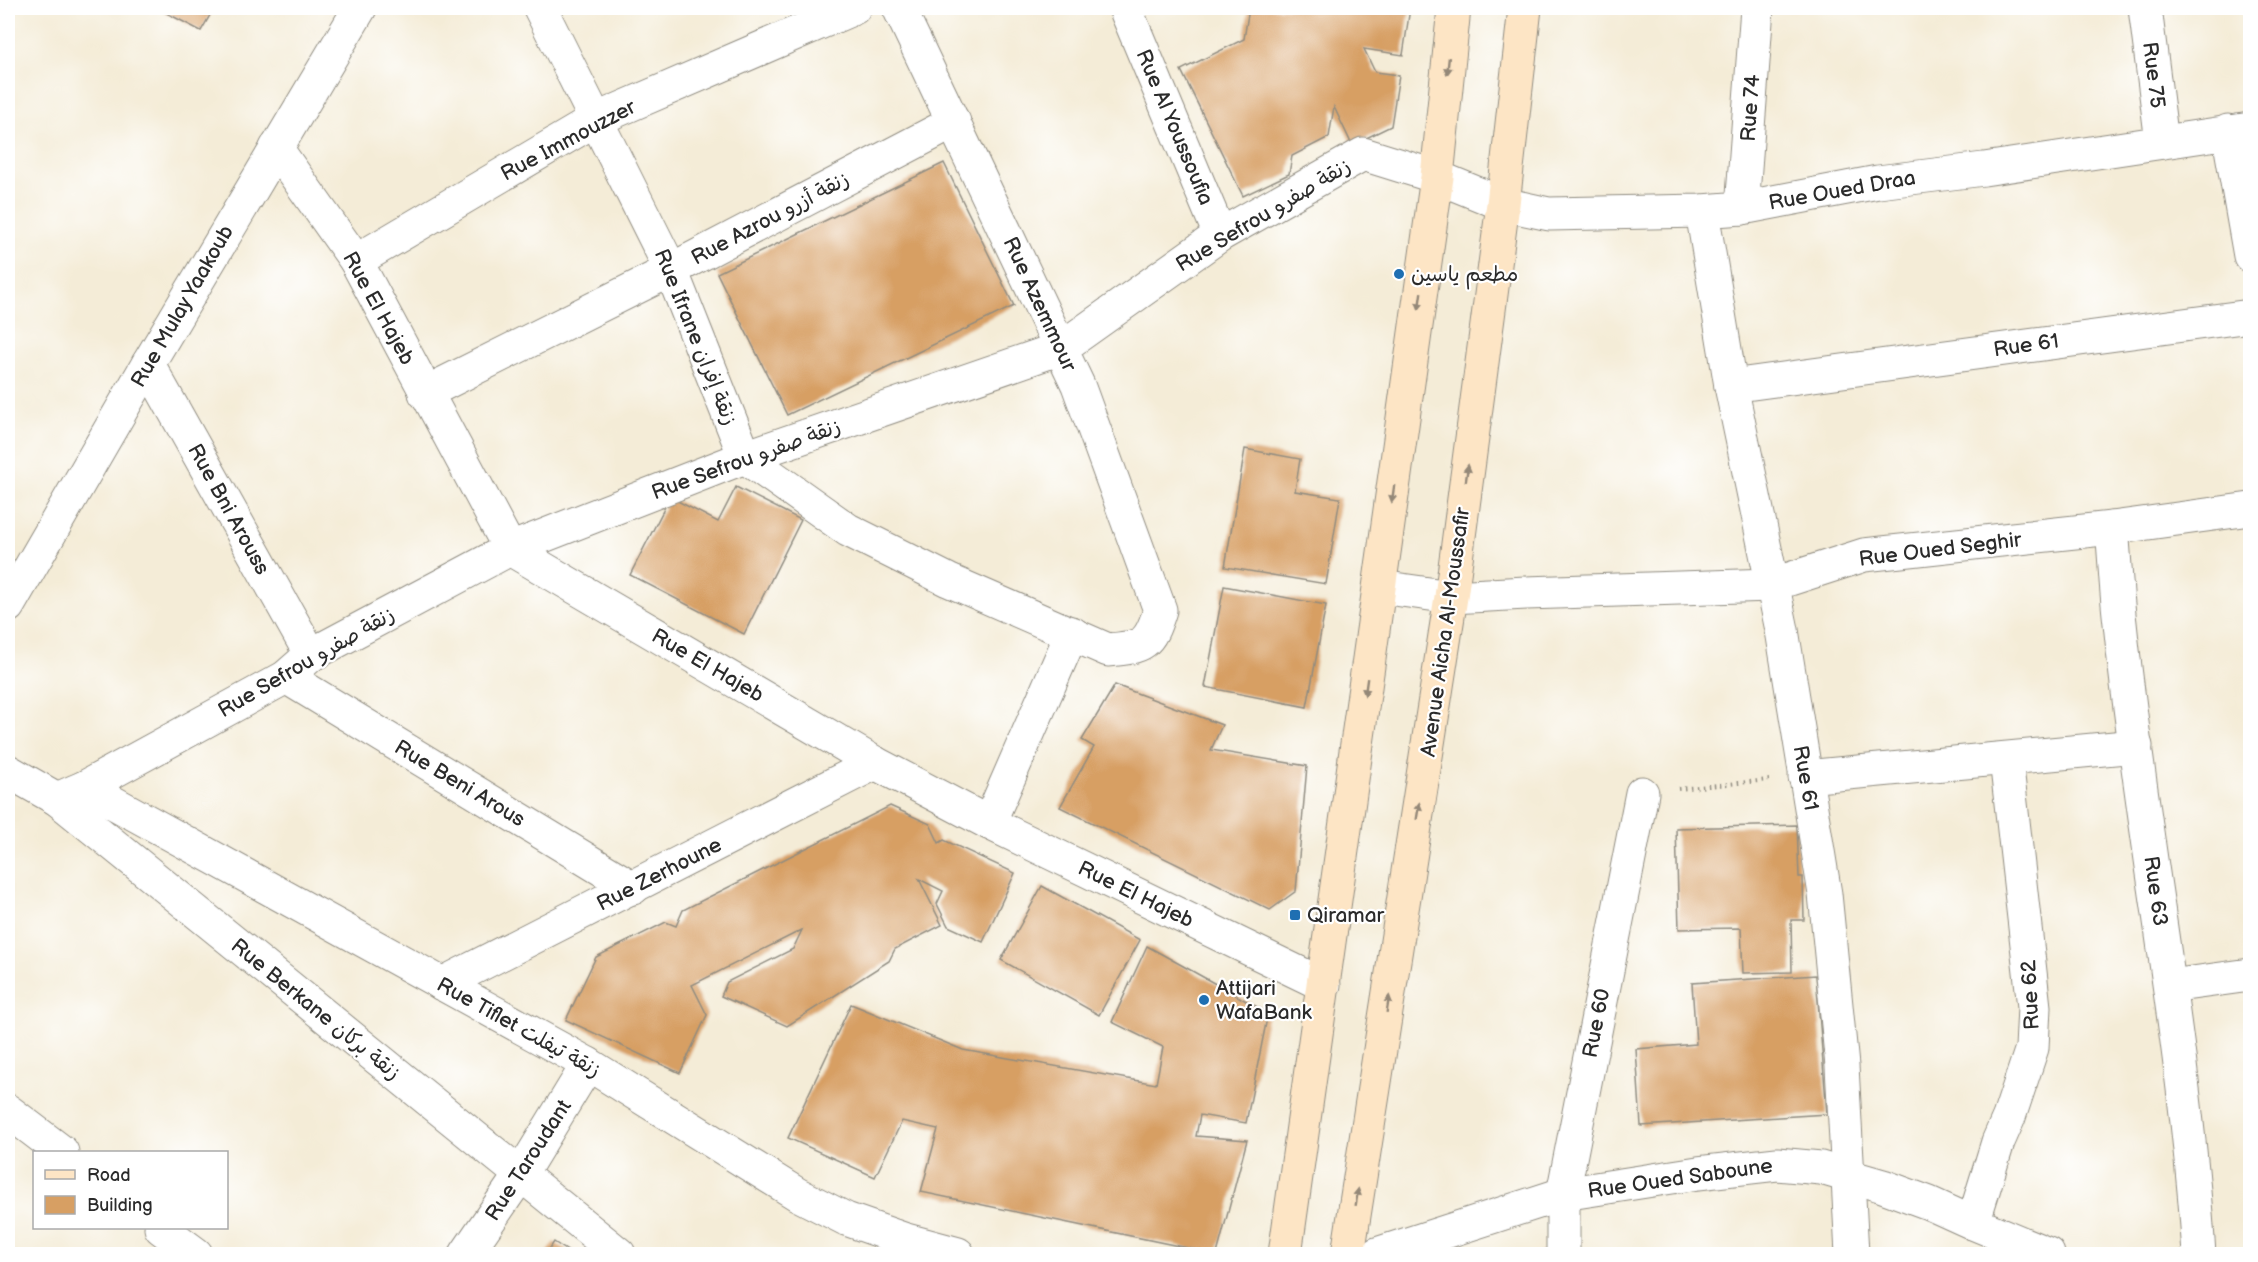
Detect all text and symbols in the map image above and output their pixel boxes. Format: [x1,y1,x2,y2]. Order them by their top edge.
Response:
street label: Rue 75 [2137,41,2170,110]
street label: Rue Al Youssoufia [1130,46,1219,209]
one-way arrow [1443,56,1453,75]
street label: Rue 74 [1736,73,1765,142]
street label: Rue Immouzzer [496,94,640,187]
street label: Rue Sefrou زنقة صفرو [1171,153,1355,277]
street label: Rue Oued Draa [1767,165,1918,216]
street label: Rue Azrou زنقة أزرو [687,166,853,271]
street label: Rue Mulay Yaakoub [126,221,239,392]
street label: Rue Azemmour [997,233,1082,376]
street label: Rue Ifrane زنقة إفران [649,245,742,429]
street label: Rue El Hajeb [337,247,420,369]
place label: مطعم ياسين [1411,262,1518,290]
marker: مطعم ياسين [1392,267,1406,281]
one-way arrow [1415,292,1424,311]
street label: Rue 61 [1992,329,2060,362]
street label: Rue Sefrou زنقة صفرو [648,414,844,505]
street label: Rue Bni Arouss [182,439,275,579]
one-way arrow [1463,464,1472,483]
one-way arrow [1388,485,1397,504]
street label: Avenue Aicha Al-Moussafir [1416,505,1475,758]
street label: Rue Oued Seghir [1857,527,2023,572]
street label: Rue Sefrou زنقة صفرو [214,602,399,723]
street label: Rue El Hajeb [647,623,768,708]
one-way arrow [1361,678,1370,697]
street label: Rue Beni Arous [390,735,530,832]
street label: Rue 61 [1787,744,1824,813]
one-way arrow [1414,802,1423,821]
street label: Rue Zerhoune [593,832,726,917]
street label: Rue 63 [2138,854,2173,928]
street label: Rue El Hajeb [1074,856,1198,933]
place label: Qiramar [1307,903,1385,928]
marker: Qiramar [1288,908,1302,922]
street label: Rue Berkane زنقة بركان [226,933,405,1085]
street label: Rue 62 [2016,959,2045,1031]
street label: Rue Tiflet زنقة تيفلت [432,972,605,1083]
place label: Attijari WafaBank [1216,976,1313,1025]
street label: Rue 60 [1578,986,1615,1060]
marker: Attijari WafaBank [1197,993,1211,1007]
one-way arrow [1384,995,1393,1014]
street label: Rue Taroudant [480,1095,577,1225]
legend [33,1151,228,1229]
street label: Rue Oued Saboune [1586,1153,1774,1204]
text: Road [87,1165,131,1186]
one-way arrow [1353,1187,1362,1206]
text: Building [87,1195,153,1216]

